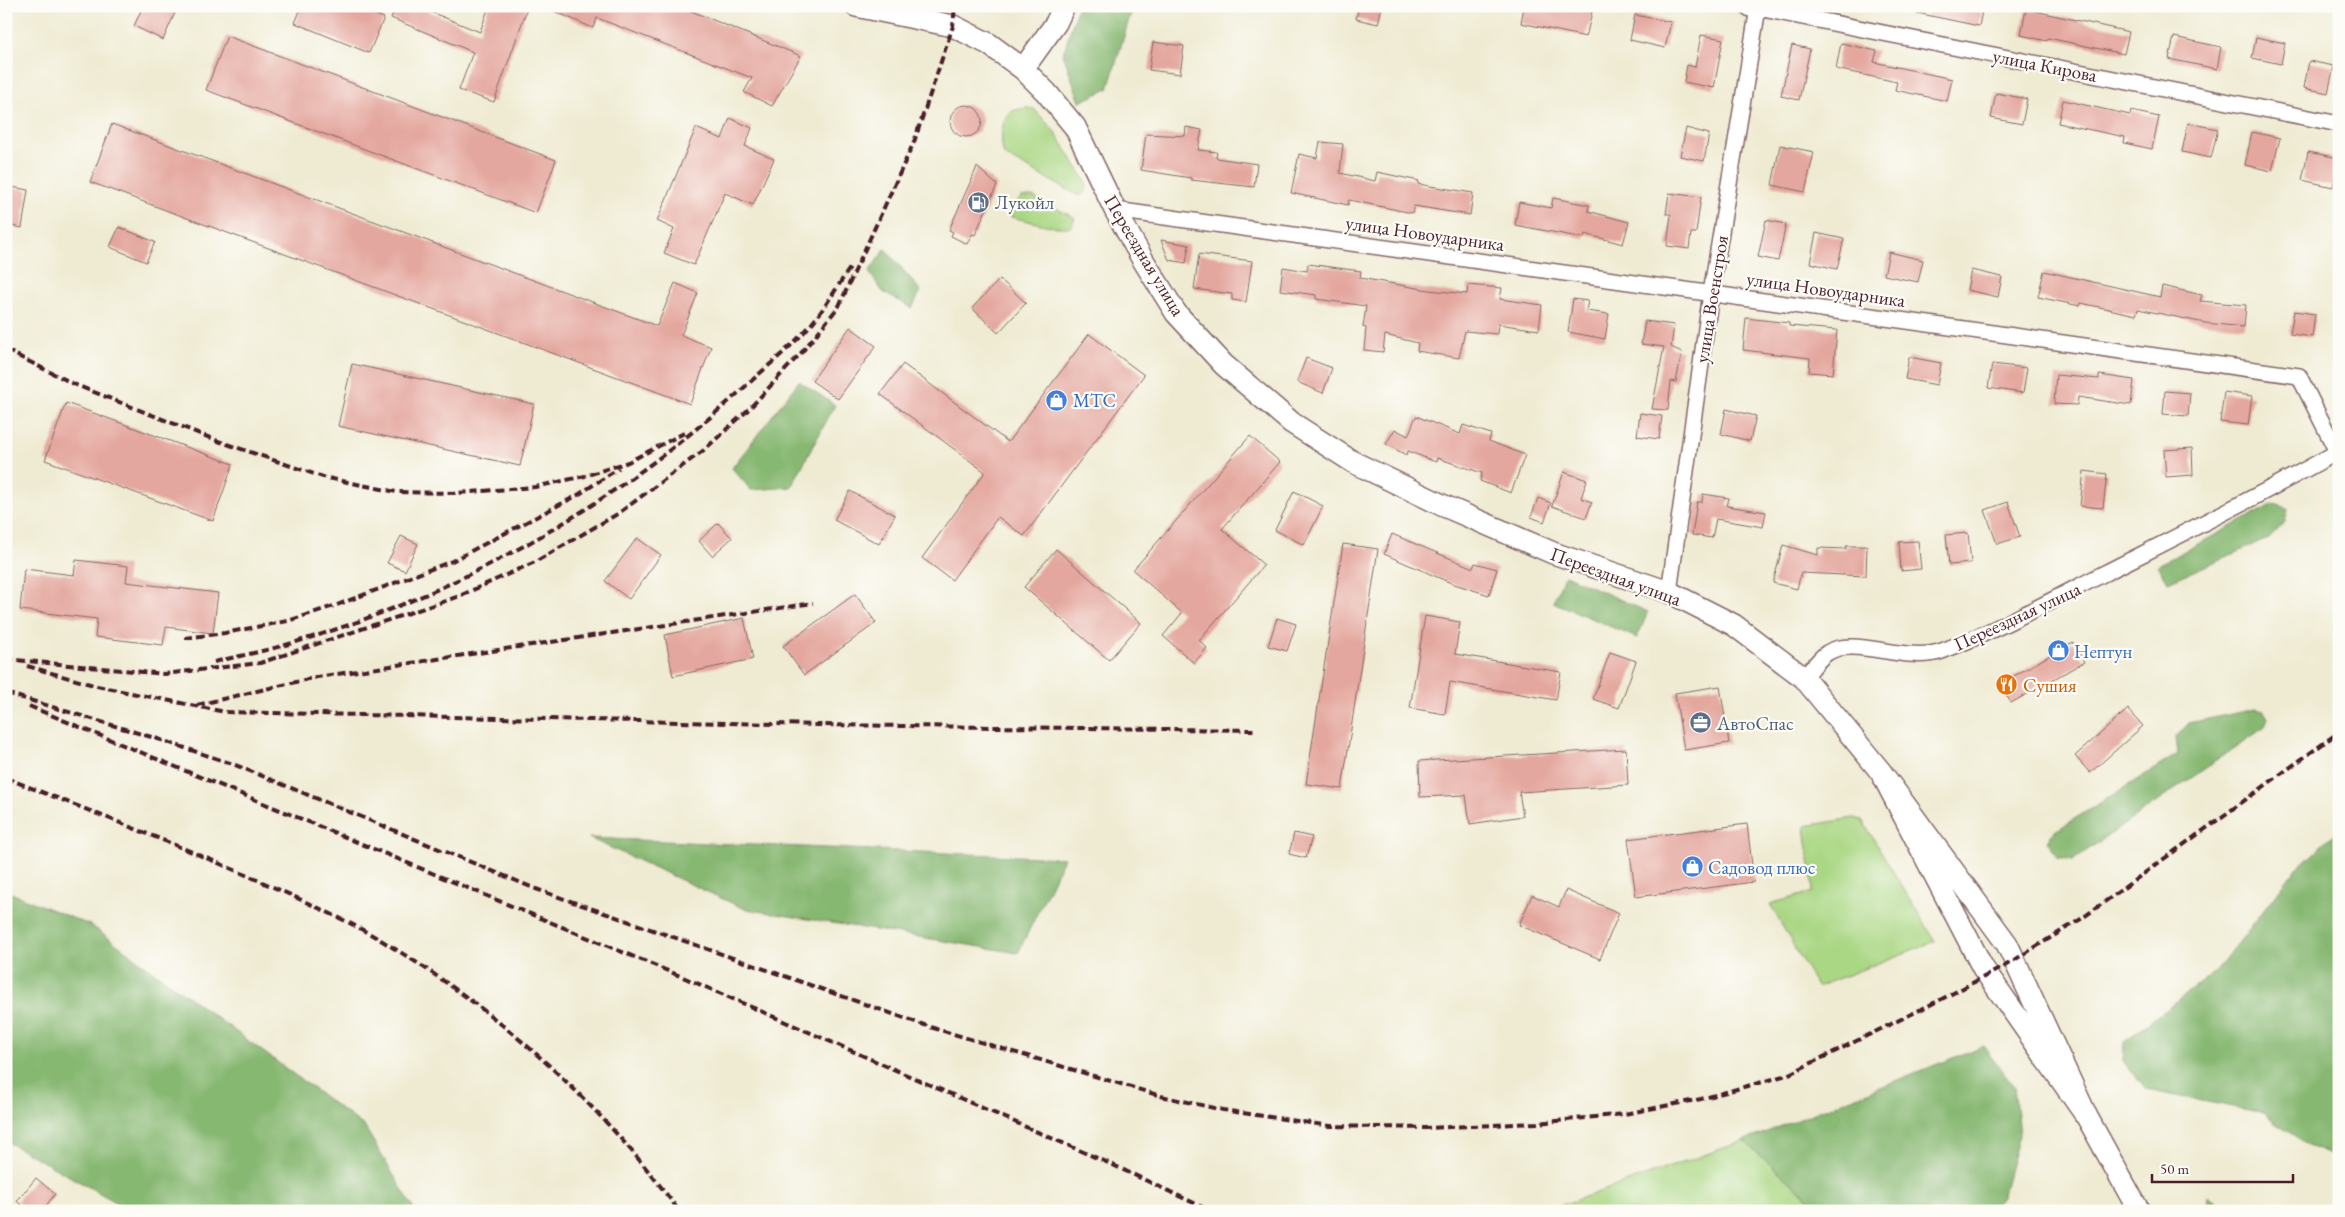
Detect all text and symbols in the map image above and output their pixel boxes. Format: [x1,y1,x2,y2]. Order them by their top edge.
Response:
street label: улица Кирова [1991,43,2100,88]
fuel station icon: Лукойл [967,190,991,214]
place label: Лукойл [995,190,1054,215]
street label: Переездная улица [1098,190,1191,321]
street label: улица Новоударника [1344,210,1506,257]
street label: улица Военстроя [1689,233,1734,365]
street label: улица Новоударника [1745,266,1907,313]
shop icon: МТС [1045,388,1069,412]
place label: МТС [1073,388,1116,413]
street label: Переездная улица [1547,541,1685,612]
street label: Переездная улица [1950,576,2085,657]
shop icon: Нептун [2046,639,2070,663]
place label: Нептун [2074,639,2132,664]
restaurant icon: Сушия [1995,673,2019,697]
place label: Сушия [2023,673,2077,698]
office icon: АвтоСпас [1689,711,1713,735]
place label: АвтоСпас [1716,711,1794,736]
shop icon: Садовод плюс [1680,855,1704,879]
place label: Садовод плюс [1708,855,1816,880]
scale bar [2152,1152,2294,1184]
text: 50 m [2160,1159,2189,1178]

